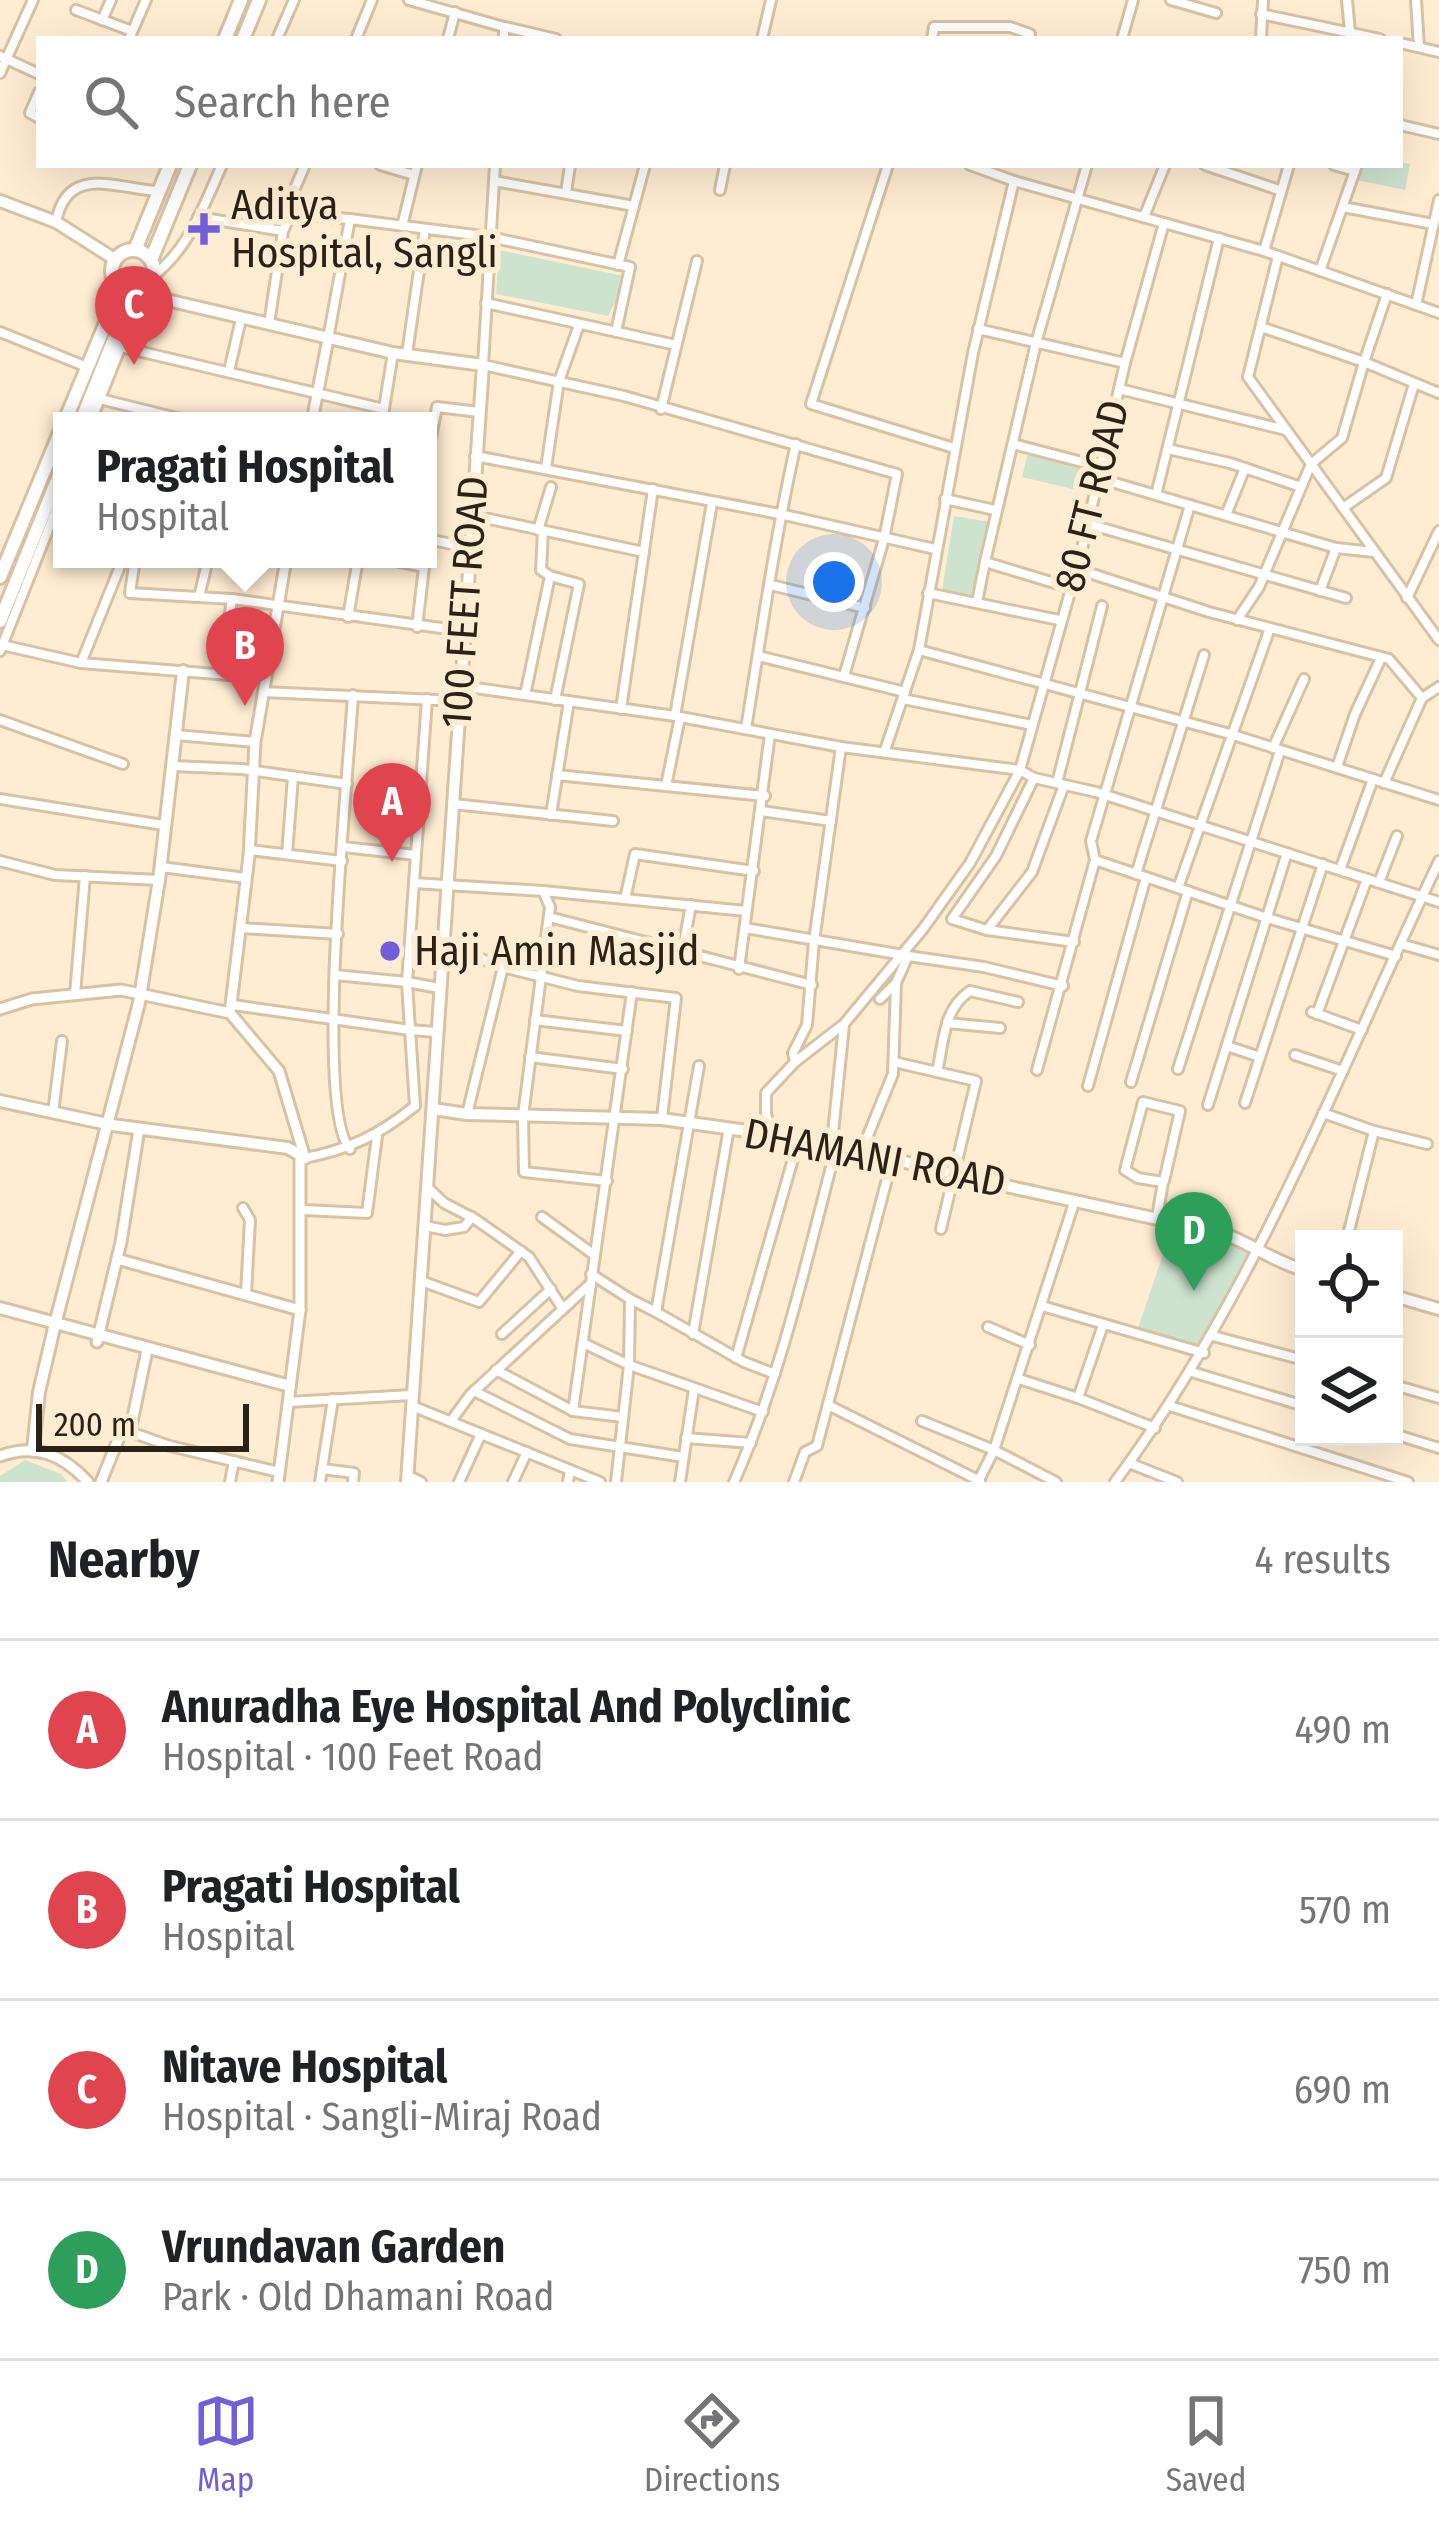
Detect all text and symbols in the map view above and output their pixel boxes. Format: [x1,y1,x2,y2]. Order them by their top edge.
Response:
search box [36,36,1403,168]
icon: search [78,69,144,135]
text: Search here [174,75,391,129]
place label: Aditya Hospital, Sangli [231,180,498,278]
marker: Aditya Hospital, Sangli [188,213,220,245]
pin: C [95,266,173,365]
street label: 80 FT ROAD [1044,395,1140,597]
popup [53,412,437,568]
text: Pragati Hospital [96,440,394,494]
street label: 100 FEET ROAD [431,475,499,729]
text: Hospital [96,494,229,540]
your location [804,552,864,612]
pin: B [206,607,284,706]
pin: A [353,763,431,862]
place label: Haji Amin Masjid [414,926,699,976]
marker: Haji Amin Masjid [377,938,403,964]
street label: DHAMANI ROAD [740,1108,1010,1208]
pin: D [1155,1192,1233,1291]
map controls [1295,1230,1403,1446]
button: locate [1295,1230,1403,1338]
button: layers [1295,1338,1403,1446]
scale bar [36,1398,249,1451]
text: 200 m [54,1405,136,1445]
text: Nearby [48,1529,200,1591]
text: 4 results [1254,1537,1391,1583]
text: Anuradha Eye Hospital And Polyclinic [162,1680,851,1734]
text: A [76,1707,98,1753]
text: 490 m [1294,1707,1391,1753]
text: Hospital · 100 Feet Road [162,1734,544,1780]
text: Pragati Hospital [162,1860,460,1914]
text: B [76,1887,98,1933]
text: 570 m [1299,1887,1391,1933]
text: Hospital [162,1914,295,1960]
text: Nitave Hospital [162,2040,447,2094]
text: C [77,2067,97,2113]
text: 690 m [1294,2067,1391,2113]
text: Hospital · Sangli-Miraj Road [162,2094,602,2140]
text: Vrundavan Garden [162,2220,505,2274]
text: D [75,2247,99,2293]
text: 750 m [1298,2247,1391,2293]
text: Park · Old Dhamani Road [162,2274,554,2320]
tab: Map [193,2388,259,2500]
tab: Directions [644,2388,780,2500]
tab: Saved [1166,2388,1246,2500]

